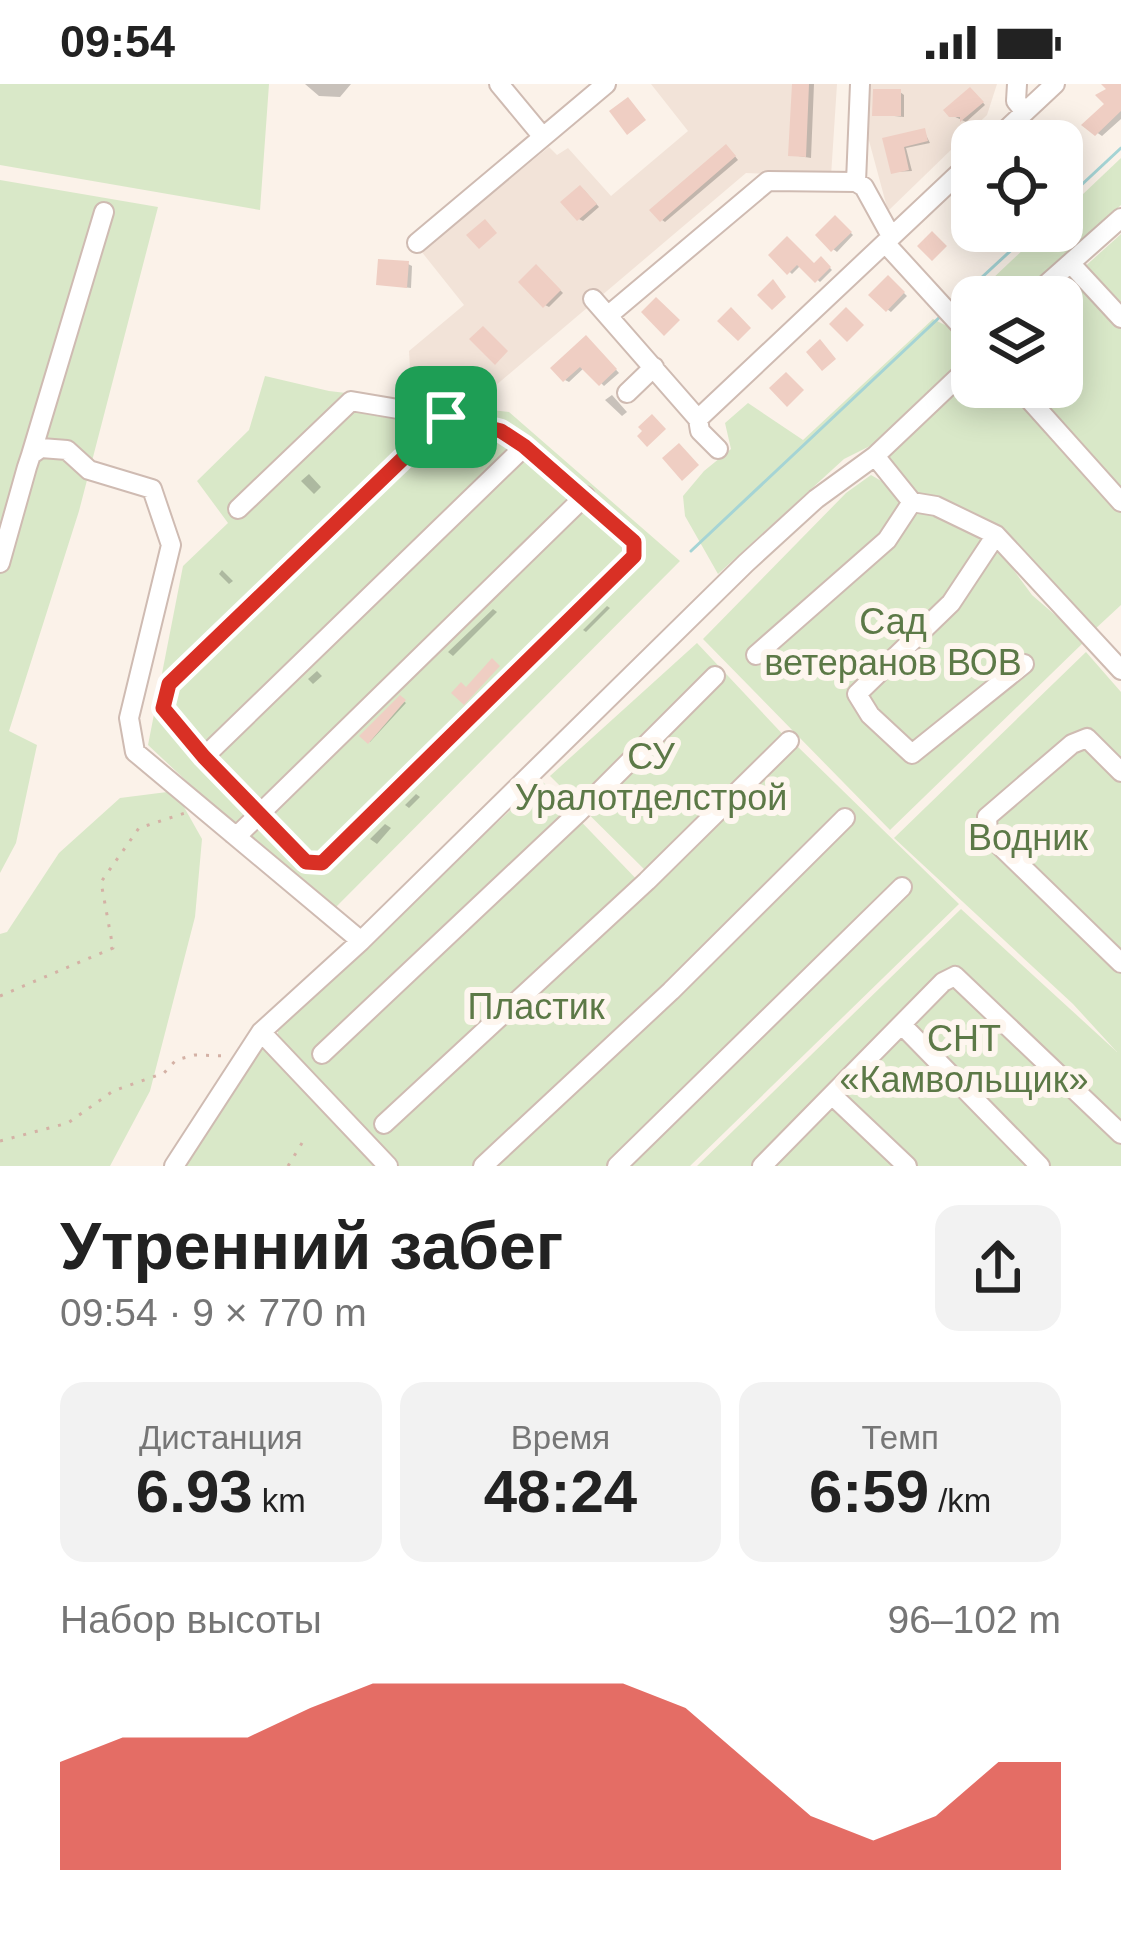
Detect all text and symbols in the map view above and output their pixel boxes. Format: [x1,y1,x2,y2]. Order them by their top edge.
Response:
text: 09:54 [60,16,175,67]
map controls [951,120,1083,408]
button: locate [951,120,1083,252]
button: layers [951,276,1083,408]
pin [395,366,497,468]
icon: arrive [413,384,479,450]
park label: Сад ветеранов ВОВ [764,601,1022,683]
park label: СУ Уралотделстрой [515,736,787,818]
park label: Водник [968,817,1088,858]
park label: Пластик [467,986,605,1027]
park label: СНТ «Камвольщик» [840,1018,1088,1100]
button: share [935,1205,1061,1331]
text: Утренний забег [60,1209,563,1283]
text: 09:54 · 9 × 770 m [60,1291,367,1334]
text: Дистанция [139,1419,303,1456]
text: Время [511,1419,610,1456]
text: Темп [862,1419,939,1456]
text: 6.93 [136,1458,253,1525]
text: 48:24 [484,1458,637,1525]
text: 6:59 [809,1458,929,1525]
text: km [253,1482,306,1519]
text: /km [929,1482,991,1519]
text: Набор высоты [60,1598,322,1641]
text: 96–102 m [888,1598,1061,1641]

